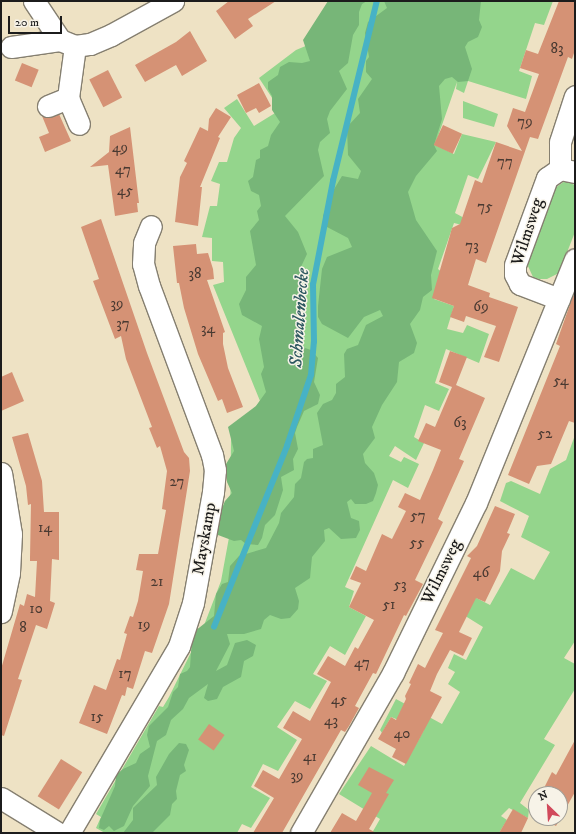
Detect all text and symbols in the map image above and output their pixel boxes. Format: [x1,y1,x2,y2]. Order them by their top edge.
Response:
scale bar [10,8,64,34]
text: 20 m [15,15,39,30]
house number: 83 [550,40,564,58]
house number: 79 [517,113,533,131]
house number: 49 [112,139,128,157]
house number: 77 [497,153,513,171]
house number: 47 [115,161,131,179]
house number: 45 [117,182,133,200]
street label: Wilmsweg [508,196,548,268]
house number: 75 [477,198,493,216]
house number: 73 [465,237,479,255]
house number: 38 [188,265,202,283]
water label: Schmalenbecke [286,267,314,369]
house number: 39 [110,295,124,313]
house number: 69 [473,298,489,316]
house number: 37 [116,315,130,333]
house number: 34 [201,320,215,338]
house number: 54 [553,372,569,390]
house number: 63 [453,414,467,432]
house number: 52 [538,425,552,443]
house number: 27 [170,473,184,491]
street label: Mayskamp [189,501,221,577]
house number: 57 [410,507,426,525]
house number: 14 [38,519,52,537]
house number: 55 [410,534,424,552]
street label: Wilmsweg [418,536,466,608]
house number: 46 [473,564,489,582]
house number: 21 [151,573,163,591]
house number: 53 [393,576,407,594]
house number: 51 [383,596,395,614]
house number: 10 [29,600,43,618]
house number: 19 [138,616,150,634]
house number: 8 [19,619,27,637]
house number: 47 [354,654,370,672]
house number: 17 [118,665,132,683]
house number: 45 [331,691,347,709]
house number: 15 [91,708,103,726]
house number: 43 [324,712,338,730]
house number: 40 [394,725,410,743]
house number: 41 [303,748,317,766]
house number: 39 [290,767,304,785]
north arrow [528,786,568,826]
text: N [536,788,550,804]

